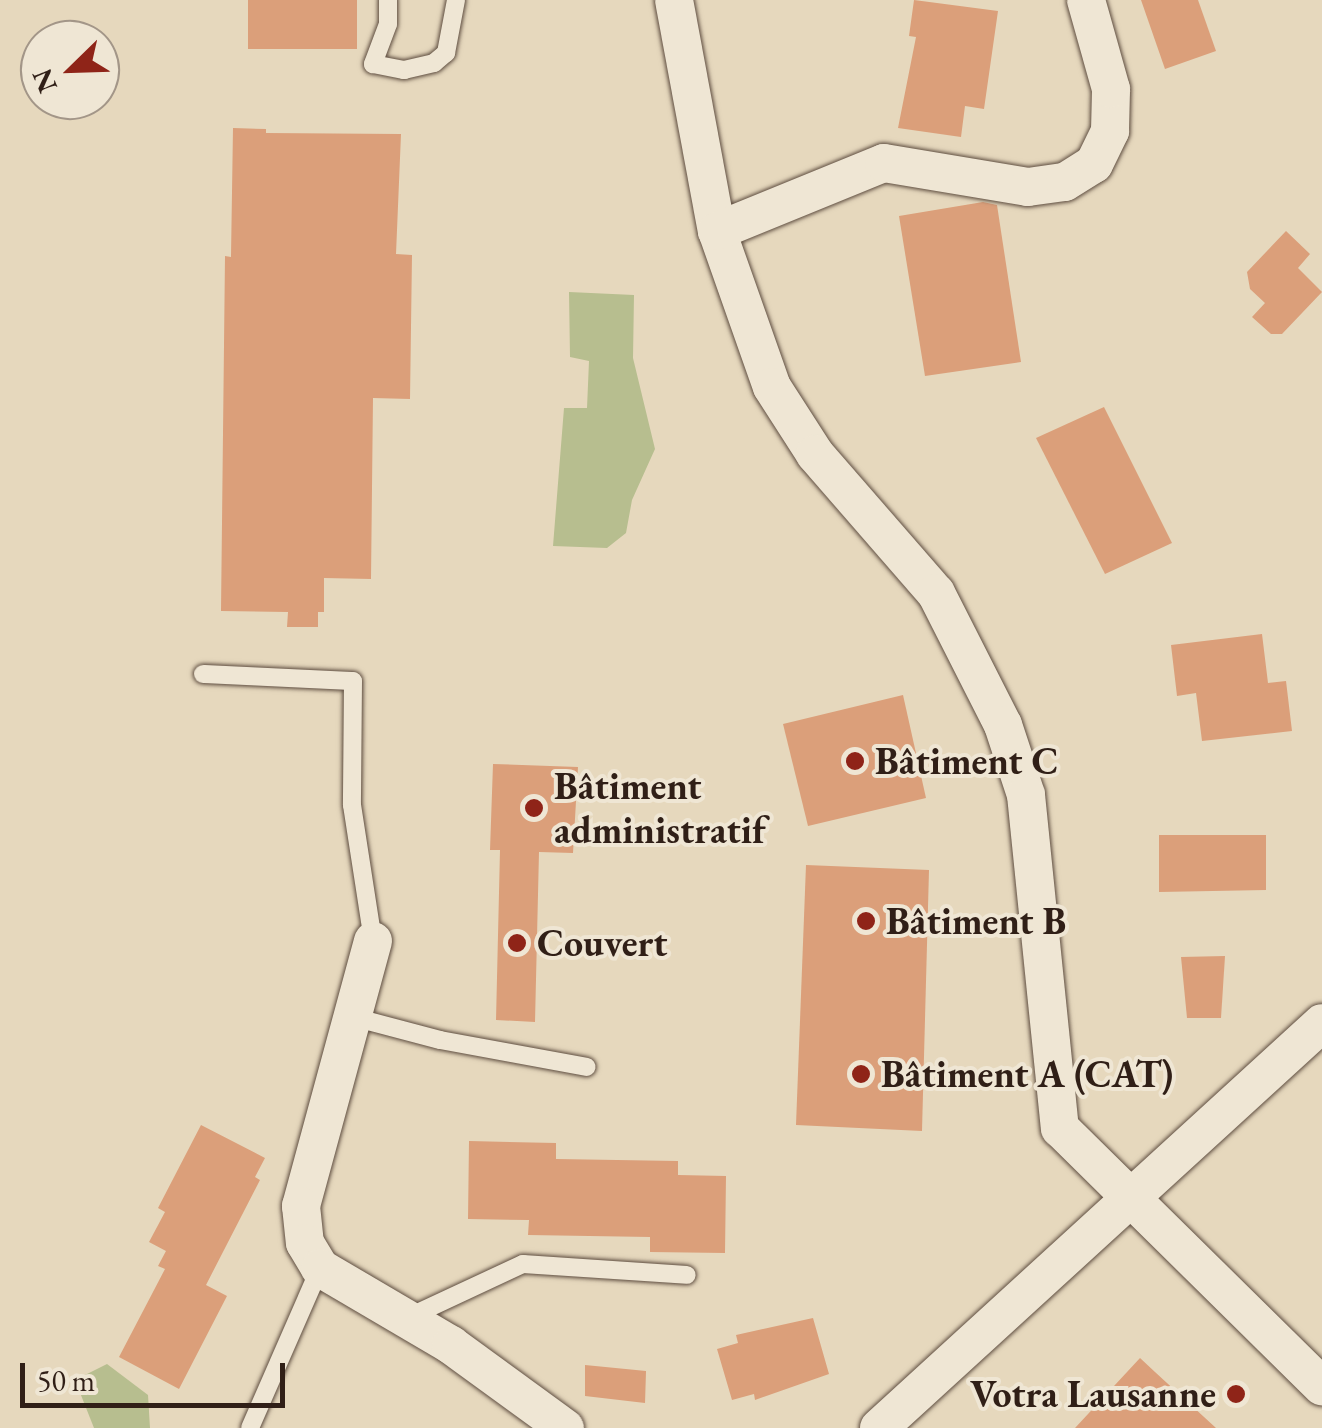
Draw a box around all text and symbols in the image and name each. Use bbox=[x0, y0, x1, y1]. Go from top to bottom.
north arrow bbox=[20, 20, 120, 120]
text: N bbox=[23, 63, 65, 98]
place label: Bâtiment C bbox=[875, 738, 1058, 784]
marker: Bâtiment C bbox=[844, 750, 866, 772]
place label: Bâtiment administratif bbox=[554, 763, 766, 852]
marker: Bâtiment administratif bbox=[523, 797, 545, 819]
place label: Bâtiment B bbox=[886, 898, 1066, 944]
marker: Bâtiment B bbox=[855, 910, 877, 932]
place label: Couvert bbox=[537, 920, 668, 966]
marker: Couvert bbox=[506, 932, 528, 954]
place label: Bâtiment A (CAT) bbox=[881, 1051, 1173, 1097]
marker: Bâtiment A (CAT) bbox=[850, 1063, 872, 1085]
scale bar bbox=[25, 1343, 290, 1405]
text: 50 m bbox=[37, 1361, 95, 1400]
place label: Votra Lausanne bbox=[970, 1371, 1216, 1417]
marker: Votra Lausanne bbox=[1225, 1383, 1247, 1405]

